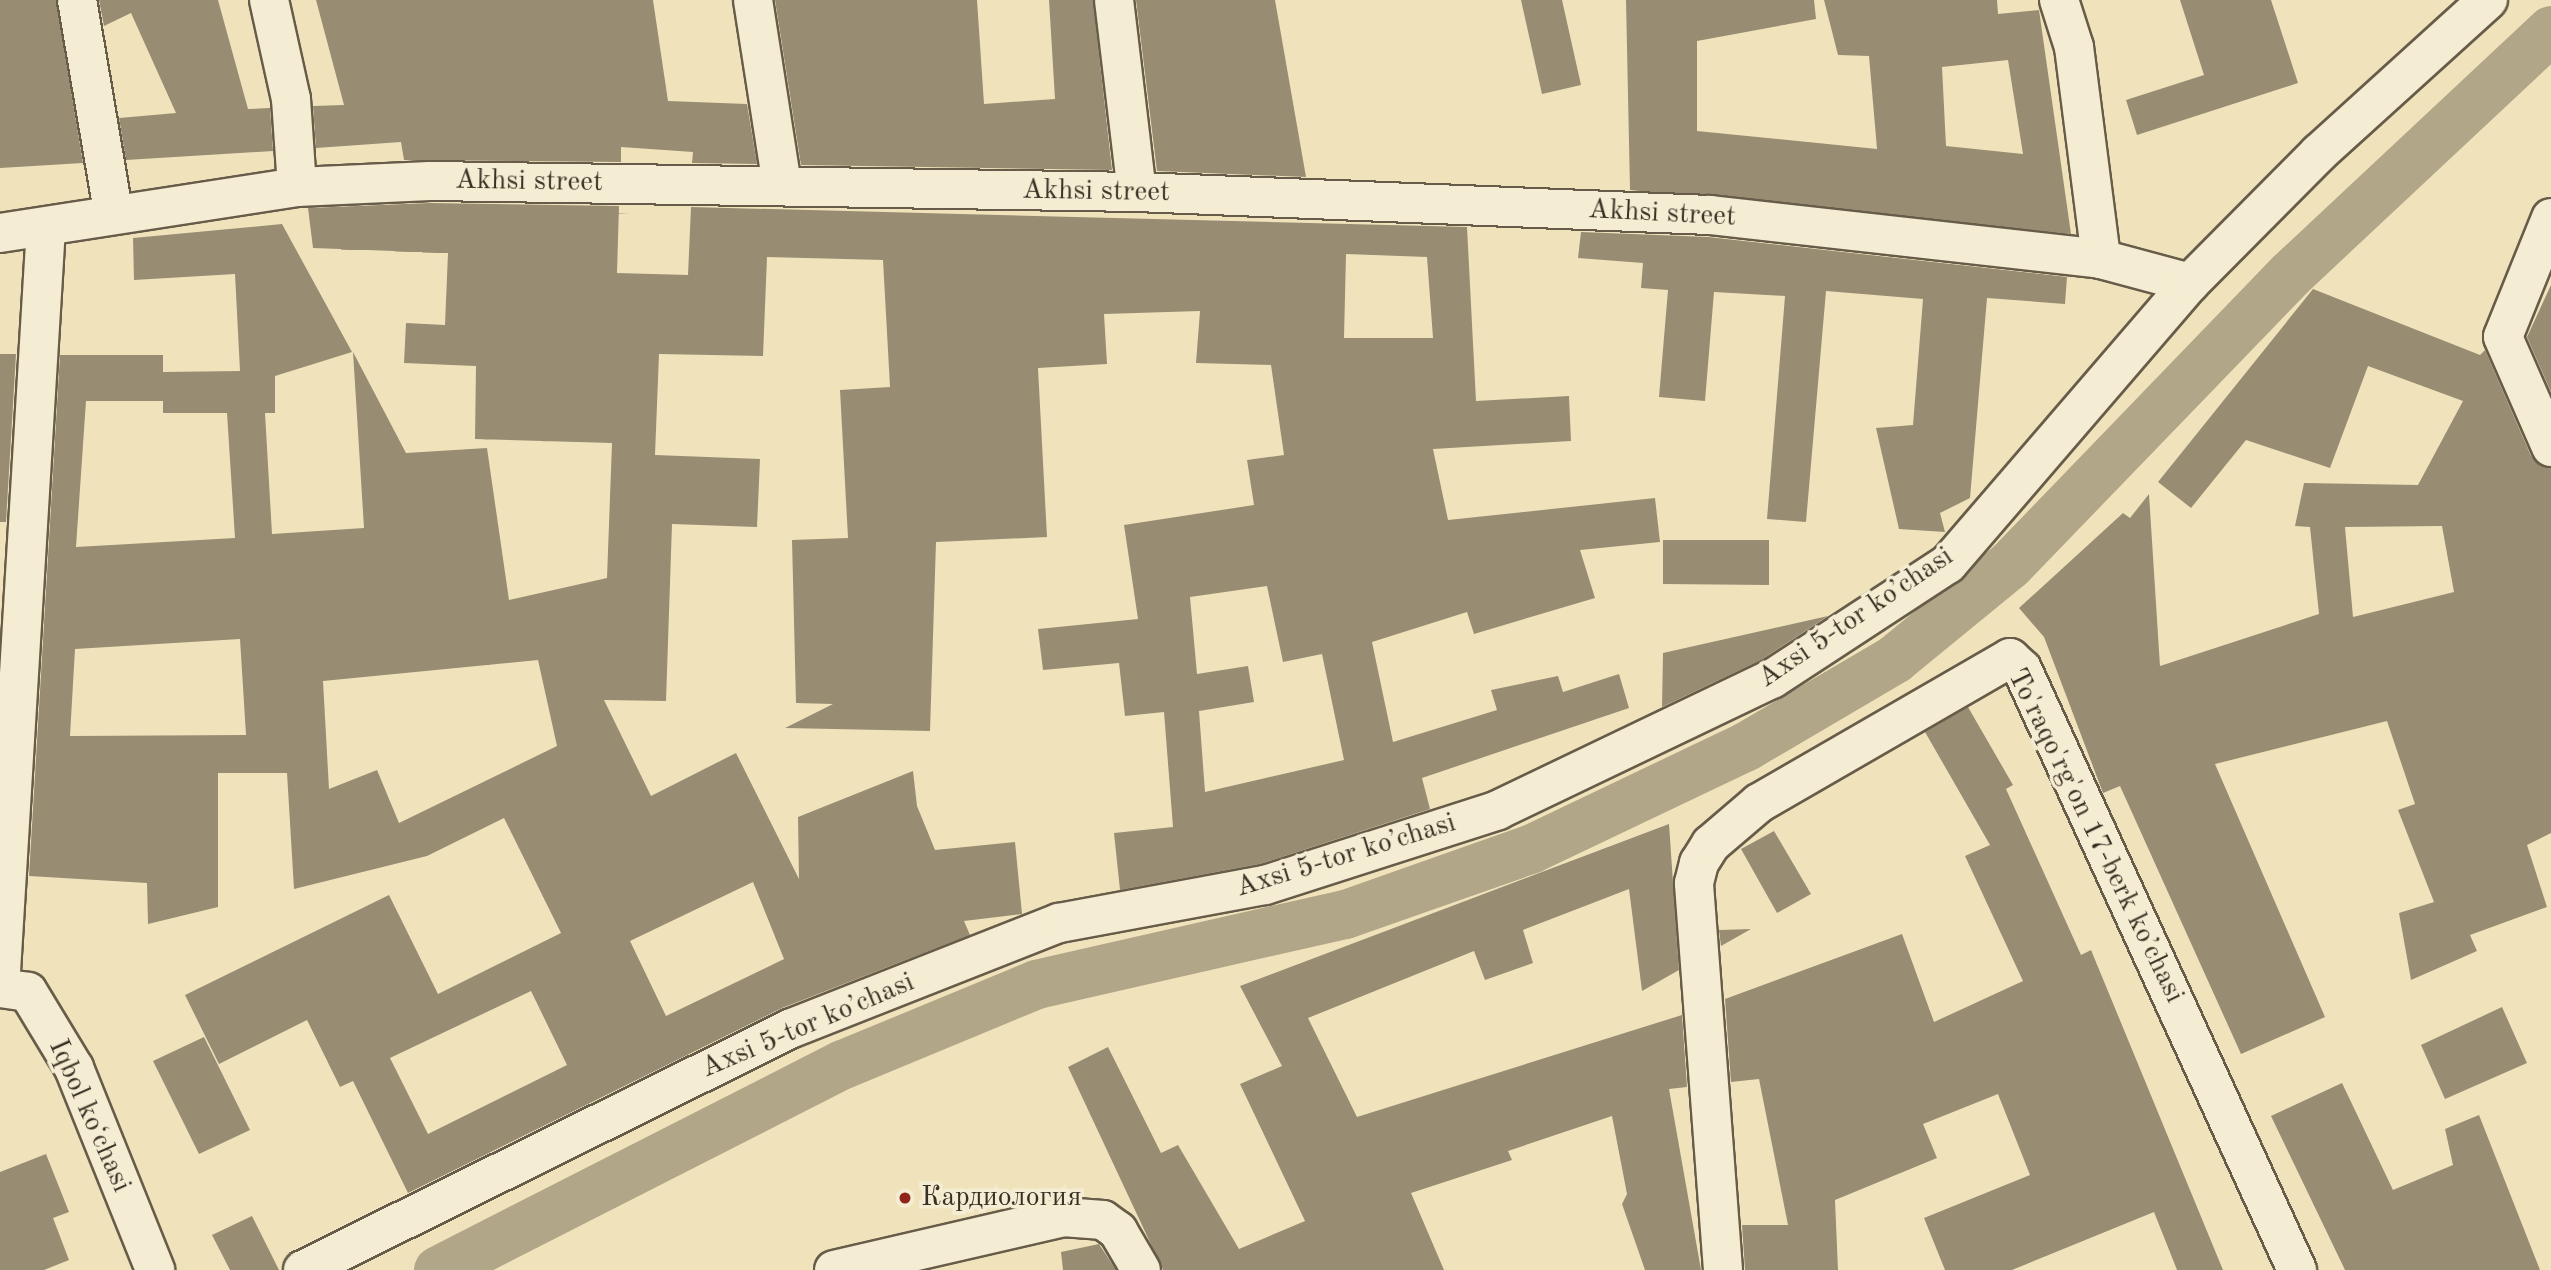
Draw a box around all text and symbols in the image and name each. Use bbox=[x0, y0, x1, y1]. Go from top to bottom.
street label: Akhsi street bbox=[455, 164, 603, 200]
street label: Akhsi street bbox=[1022, 174, 1170, 210]
street label: Akhsi street bbox=[1587, 193, 1737, 235]
street label: Аxsi 5-tor koʼchasi bbox=[1752, 540, 1960, 696]
street label: To'raqo'rg'on 17-berk koʼchasi bbox=[1999, 663, 2191, 1009]
street label: Аxsi 5-tor koʼchasi bbox=[1232, 807, 1460, 905]
street label: Аxsi 5-tor koʼchasi bbox=[696, 966, 920, 1086]
street label: Iqbol koʻchasi bbox=[40, 1034, 138, 1198]
place label: Кардиология bbox=[921, 1181, 1081, 1215]
marker: Кардиология bbox=[895, 1188, 915, 1208]

